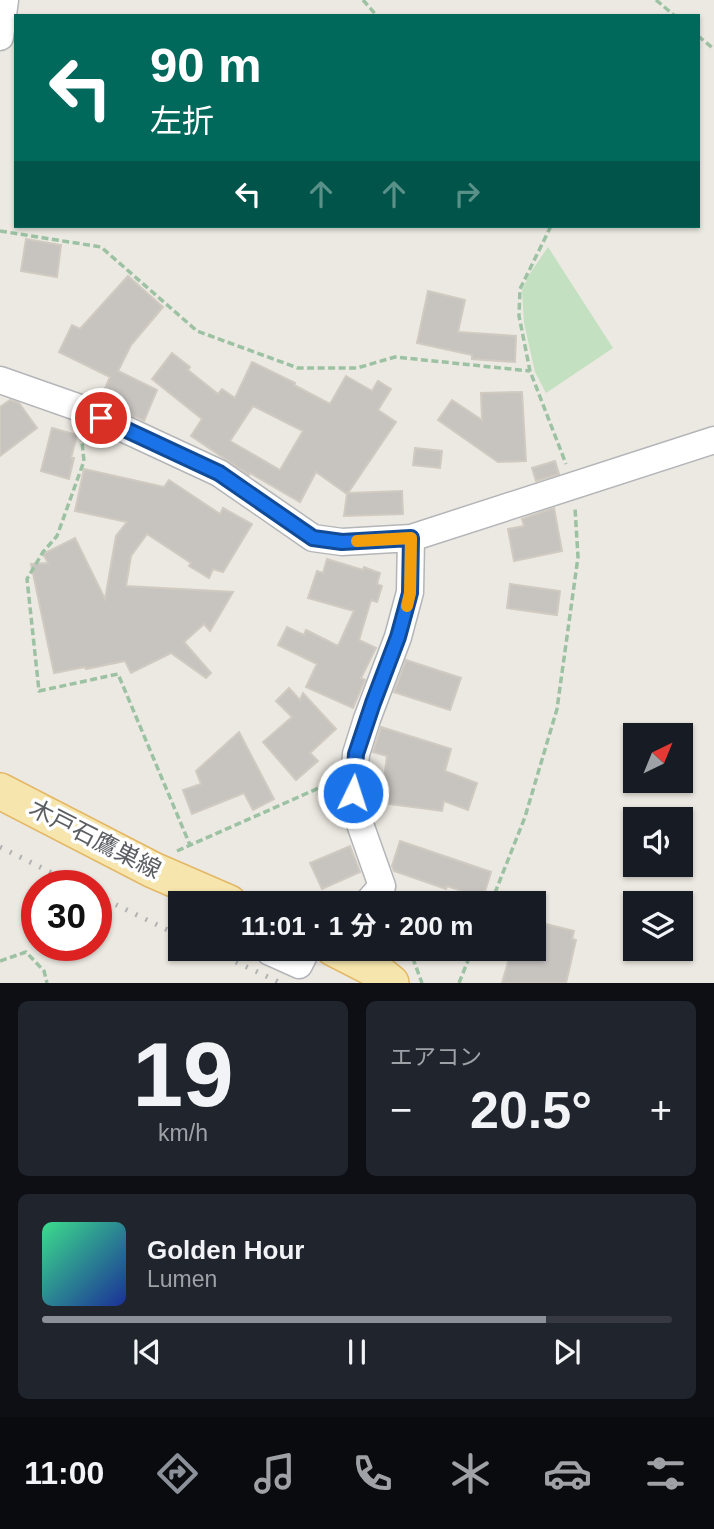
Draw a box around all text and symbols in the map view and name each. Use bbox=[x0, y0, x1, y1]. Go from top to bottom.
text: 90 m bbox=[150, 38, 262, 92]
icon: left bbox=[35, 42, 126, 133]
text: 左折 bbox=[150, 103, 214, 139]
icon: left bbox=[229, 175, 267, 213]
icon: ahead bbox=[302, 175, 340, 213]
icon: ahead bbox=[375, 175, 413, 213]
icon: right bbox=[448, 175, 486, 213]
pin bbox=[71, 388, 131, 448]
icon: arrive bbox=[82, 399, 120, 437]
north arrow bbox=[623, 723, 693, 793]
map controls bbox=[623, 723, 693, 961]
position arrow bbox=[316, 756, 390, 830]
street label: 木戸石鷹巣線 bbox=[25, 794, 166, 883]
button: sound bbox=[623, 807, 693, 877]
speed limit sign: 30 bbox=[21, 870, 112, 961]
button: layers bbox=[623, 891, 693, 961]
text: 11:01 · 1 分 · 200 m bbox=[241, 911, 473, 941]
text: 19 bbox=[132, 1024, 234, 1125]
text: エアコン bbox=[390, 1044, 482, 1070]
text: 20.5° bbox=[470, 1081, 592, 1139]
text: − bbox=[390, 1089, 412, 1131]
text: + bbox=[650, 1089, 672, 1131]
text: km/h bbox=[158, 1120, 208, 1146]
text: Golden Hour bbox=[147, 1235, 304, 1265]
text: Lumen bbox=[147, 1266, 217, 1292]
icon: previous bbox=[128, 1333, 166, 1371]
icon: pause bbox=[338, 1333, 376, 1371]
icon: next bbox=[548, 1333, 586, 1371]
icon: directions bbox=[153, 1449, 202, 1498]
icon: music bbox=[250, 1449, 299, 1498]
icon: phone bbox=[348, 1449, 397, 1498]
icon: climate bbox=[446, 1449, 495, 1498]
icon: car bbox=[543, 1449, 592, 1498]
icon: filters bbox=[641, 1449, 690, 1498]
text: 11:00 bbox=[24, 1455, 104, 1491]

